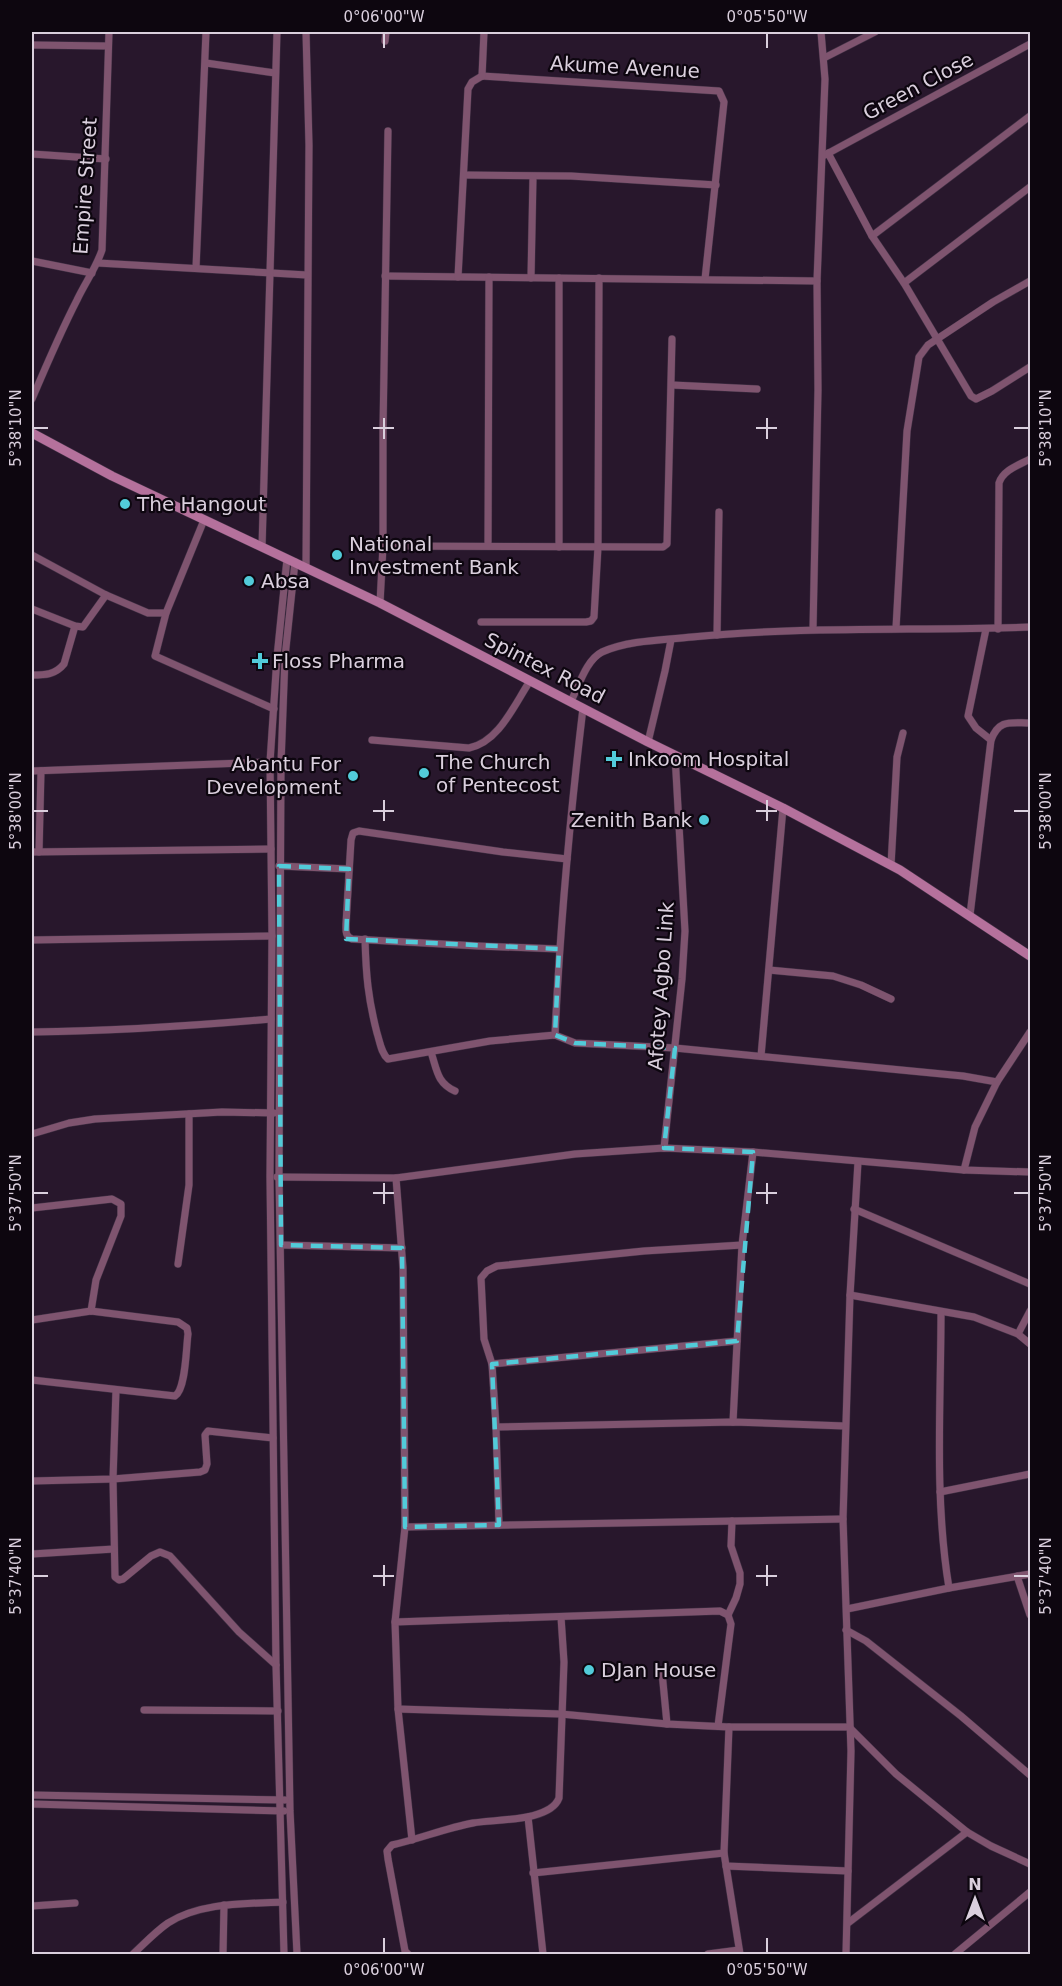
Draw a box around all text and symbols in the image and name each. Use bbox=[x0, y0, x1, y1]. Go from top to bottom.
text: 0°06'00"W bbox=[343, 8, 425, 26]
text: 0°05'50"W bbox=[726, 8, 808, 26]
street label: Green Close bbox=[859, 47, 977, 125]
street label: Akume Avenue bbox=[550, 51, 700, 83]
street label: Empire Street bbox=[68, 116, 102, 255]
text: 5°38'10"N bbox=[7, 389, 25, 467]
text: 5°38'10"N bbox=[1037, 389, 1055, 467]
place label: The Hangout bbox=[136, 492, 266, 516]
marker: The Hangout bbox=[118, 497, 132, 511]
place label: National Investment Bank bbox=[349, 532, 519, 579]
marker: National Investment Bank bbox=[330, 548, 344, 562]
place label: Absa bbox=[261, 569, 310, 593]
marker: Absa bbox=[242, 574, 256, 588]
street label: Spintex Road bbox=[481, 627, 609, 709]
place label: Floss Pharma bbox=[272, 649, 405, 673]
marker: Floss Pharma bbox=[253, 654, 267, 668]
place label: Inkoom Hospital bbox=[628, 747, 789, 771]
place label: The Church of Pentecost bbox=[435, 750, 560, 797]
marker: Inkoom Hospital bbox=[605, 750, 623, 768]
place label: Abantu For Development bbox=[206, 752, 342, 799]
marker: The Church of Pentecost bbox=[417, 766, 431, 780]
marker: Abantu For Development bbox=[346, 769, 360, 783]
text: 5°38'00"N bbox=[7, 772, 25, 850]
text: 5°38'00"N bbox=[1037, 772, 1055, 850]
place label: Zenith Bank bbox=[571, 808, 692, 832]
marker: Zenith Bank bbox=[697, 813, 711, 827]
street label: Afotey Agbo Link bbox=[643, 900, 679, 1071]
text: 5°37'50"N bbox=[7, 1154, 25, 1232]
text: 5°37'50"N bbox=[1037, 1154, 1055, 1232]
text: 5°37'40"N bbox=[7, 1537, 25, 1615]
text: 5°37'40"N bbox=[1037, 1537, 1055, 1615]
place label: DJan House bbox=[601, 1658, 716, 1682]
marker: DJan House bbox=[582, 1663, 596, 1677]
north arrow bbox=[945, 1869, 1005, 1929]
text: N bbox=[968, 1875, 982, 1894]
text: 0°06'00"W bbox=[343, 1961, 425, 1979]
text: 0°05'50"W bbox=[726, 1961, 808, 1979]

